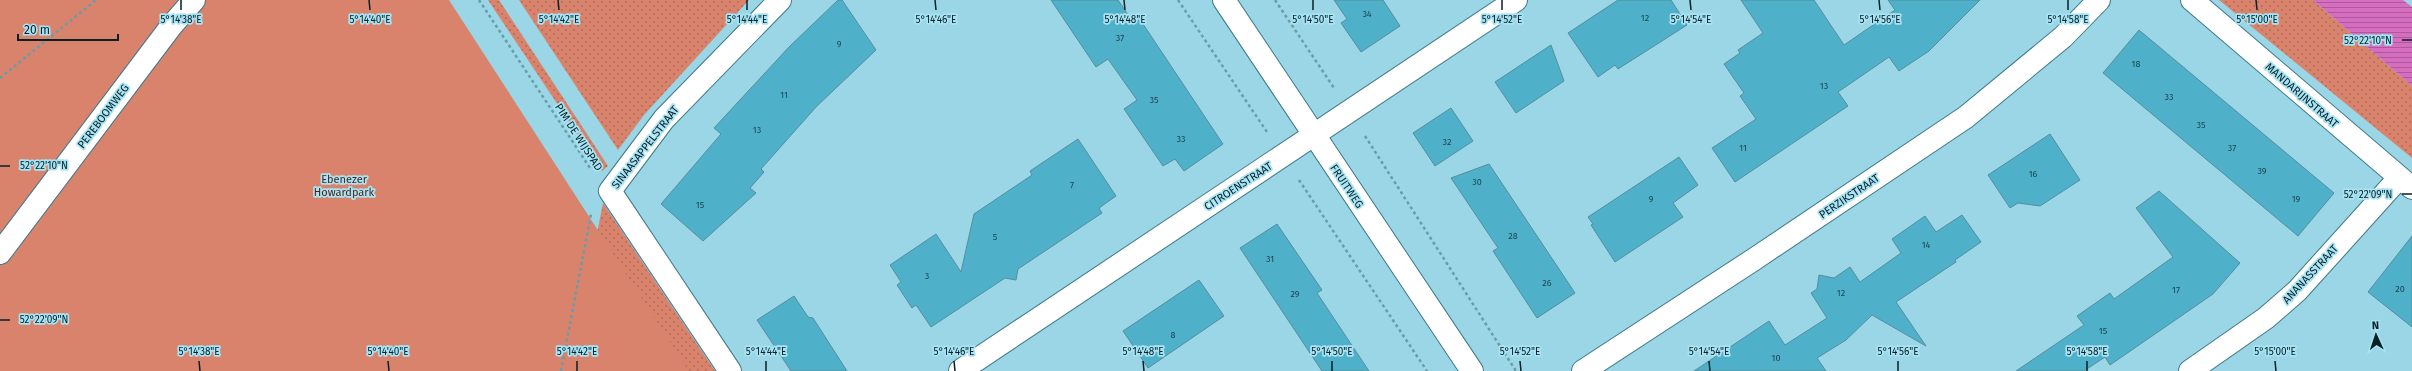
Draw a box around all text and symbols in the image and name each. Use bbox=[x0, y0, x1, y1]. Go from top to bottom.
house number: 34 bbox=[1362, 9, 1372, 19]
house number: 12 bbox=[1641, 13, 1649, 23]
text: 5°14'38"E bbox=[160, 14, 202, 26]
text: 5°14'40"E bbox=[349, 14, 391, 26]
text: 5°14'42"E bbox=[539, 14, 579, 26]
text: 5°14'44"E bbox=[727, 14, 767, 26]
text: 5°14'46"E bbox=[916, 14, 956, 26]
text: 5°14'48"E bbox=[1104, 14, 1146, 26]
text: 5°14'50"E bbox=[1292, 14, 1334, 26]
text: 5°14'52"E bbox=[1482, 14, 1522, 26]
text: 5°14'54"E bbox=[1671, 14, 1711, 26]
text: 5°14'56"E bbox=[1860, 14, 1900, 26]
text: 5°14'58"E bbox=[2047, 14, 2089, 26]
text: 5°15'00"E bbox=[2236, 14, 2278, 26]
scale bar bbox=[18, 16, 118, 42]
text: 20 m bbox=[24, 23, 50, 37]
house number: 37 bbox=[1116, 33, 1124, 43]
text: 52°22'10"N bbox=[2344, 35, 2392, 47]
house number: 9 bbox=[837, 39, 842, 49]
house number: 18 bbox=[2132, 59, 2140, 69]
street label: MANDARIJNSTRAAT bbox=[2263, 60, 2341, 131]
house number: 13 bbox=[1820, 81, 1828, 91]
street label: PEREBOOMWEG bbox=[75, 82, 132, 151]
house number: 11 bbox=[780, 90, 788, 100]
house number: 33 bbox=[2165, 92, 2173, 102]
house number: 35 bbox=[1149, 95, 1159, 105]
street label: PIM DE WIJSPAD bbox=[552, 101, 605, 173]
street label: SINAASAPPELSTRAAT bbox=[609, 103, 682, 191]
house number: 35 bbox=[2196, 120, 2206, 130]
house number: 13 bbox=[753, 125, 761, 135]
house number: 33 bbox=[1177, 134, 1185, 144]
house number: 32 bbox=[1443, 137, 1451, 147]
house number: 11 bbox=[1739, 143, 1747, 153]
house number: 37 bbox=[2228, 143, 2236, 153]
street label: CITROENSTRAAT bbox=[1202, 159, 1275, 213]
text: 52°22'10"N bbox=[20, 160, 68, 172]
street label: FRUITWEG bbox=[1327, 162, 1366, 211]
house number: 39 bbox=[2257, 166, 2267, 176]
house number: 16 bbox=[2029, 169, 2038, 179]
street label: PERZIKSTRAAT bbox=[1817, 171, 1882, 221]
park label: Ebenezer Howardpark bbox=[314, 173, 375, 199]
house number: 30 bbox=[1472, 177, 1482, 187]
house number: 7 bbox=[1070, 180, 1074, 190]
text: 52°22'09"N bbox=[2344, 189, 2392, 201]
house number: 9 bbox=[1649, 194, 1654, 204]
house number: 19 bbox=[2292, 194, 2301, 204]
house number: 15 bbox=[696, 200, 705, 210]
house number: 28 bbox=[1508, 231, 1518, 241]
house number: 5 bbox=[993, 232, 998, 242]
house number: 14 bbox=[1922, 240, 1931, 250]
street label: ANANASSTRAAT bbox=[2280, 242, 2341, 306]
house number: 31 bbox=[1266, 254, 1274, 264]
house number: 3 bbox=[925, 271, 929, 281]
house number: 26 bbox=[1542, 278, 1552, 288]
house number: 20 bbox=[2395, 284, 2405, 294]
house number: 17 bbox=[2172, 285, 2180, 295]
house number: 12 bbox=[1837, 288, 1845, 298]
house number: 29 bbox=[1290, 289, 1300, 299]
text: 52°22'09"N bbox=[20, 314, 68, 326]
north arrow bbox=[2356, 315, 2396, 355]
text: N bbox=[2372, 319, 2379, 332]
house number: 15 bbox=[2099, 326, 2108, 336]
house number: 8 bbox=[1171, 330, 1176, 340]
text: 5°14'38"E bbox=[178, 346, 220, 358]
text: 5°14'40"E bbox=[367, 346, 409, 358]
text: 5°14'42"E bbox=[557, 346, 597, 358]
text: 5°14'44"E bbox=[746, 346, 786, 358]
text: 5°14'46"E bbox=[934, 346, 974, 358]
text: 5°14'48"E bbox=[1122, 346, 1164, 358]
text: 5°14'50"E bbox=[1311, 346, 1353, 358]
text: 5°14'52"E bbox=[1500, 346, 1540, 358]
text: 5°14'54"E bbox=[1689, 346, 1729, 358]
text: 5°14'56"E bbox=[1878, 346, 1918, 358]
text: 5°14'58"E bbox=[2066, 346, 2108, 358]
text: 5°15'00"E bbox=[2254, 346, 2296, 358]
house number: 10 bbox=[1772, 353, 1780, 363]

